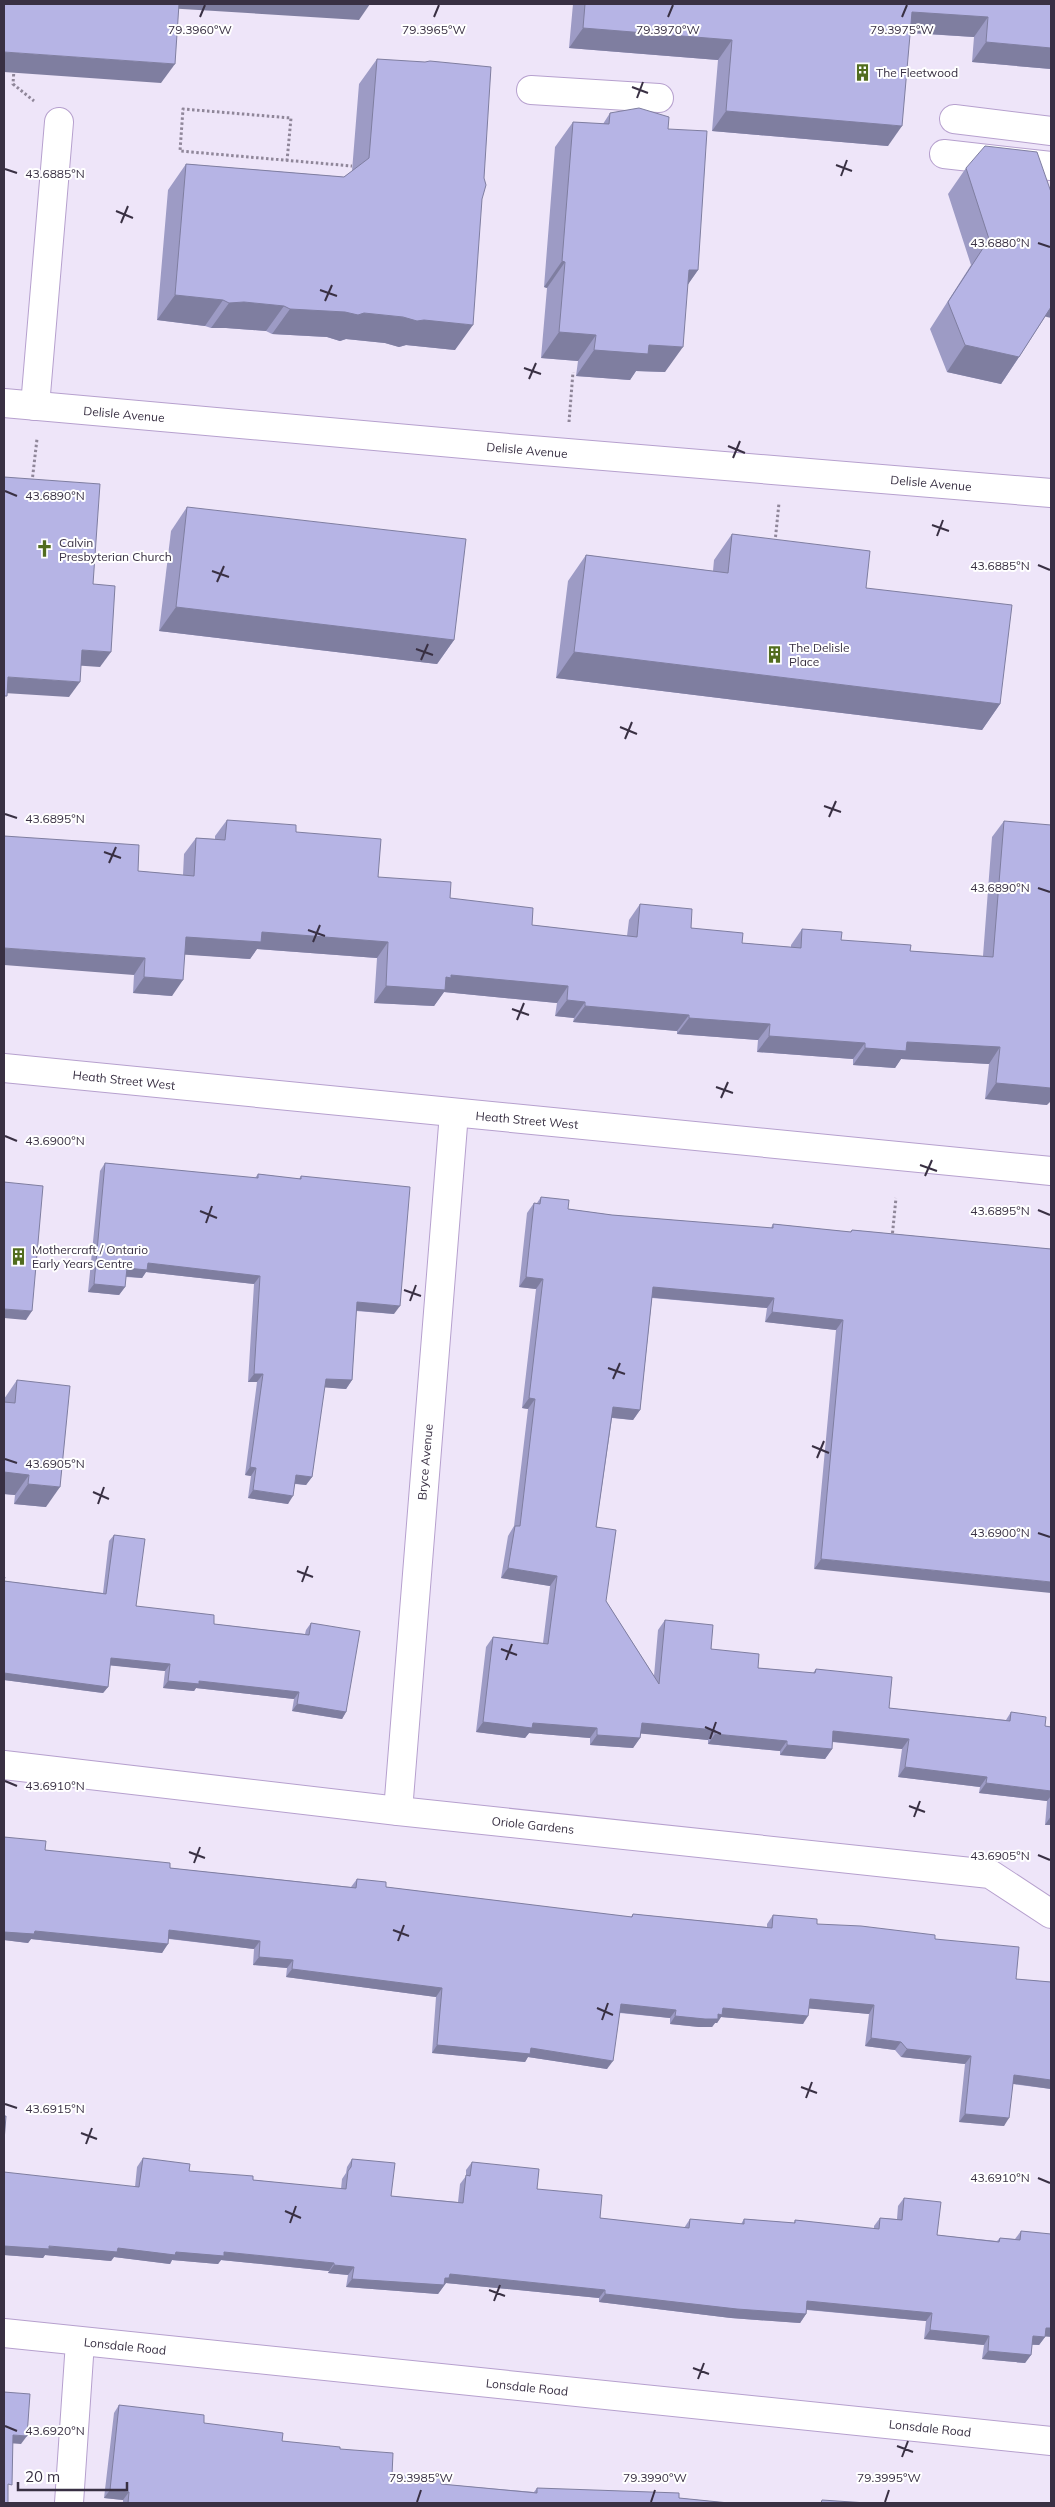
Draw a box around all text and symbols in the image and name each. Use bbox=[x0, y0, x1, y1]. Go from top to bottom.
text: 79.3960°W bbox=[168, 22, 232, 37]
text: 79.3965°W bbox=[402, 22, 466, 37]
text: 79.3970°W bbox=[636, 22, 700, 37]
text: 79.3975°W bbox=[870, 22, 934, 37]
building icon: The Fleetwood bbox=[852, 62, 872, 82]
place label: The Fleetwood bbox=[876, 65, 958, 80]
text: 43.6885°N bbox=[25, 166, 85, 181]
text: 43.6880°N bbox=[970, 235, 1030, 250]
street label: Delisle Avenue bbox=[83, 403, 165, 425]
street label: Delisle Avenue bbox=[486, 439, 568, 461]
street label: Delisle Avenue bbox=[890, 472, 972, 494]
text: 43.6890°N bbox=[25, 488, 85, 503]
place label: Calvin Presbyterian Church bbox=[59, 535, 172, 564]
church icon: Calvin Presbyterian Church bbox=[35, 539, 55, 559]
text: 43.6885°N bbox=[970, 558, 1030, 573]
place label: The Delisle Place bbox=[789, 640, 849, 669]
building icon: The Delisle Place bbox=[765, 644, 785, 664]
text: 43.6895°N bbox=[25, 811, 85, 826]
text: 43.6890°N bbox=[970, 880, 1030, 895]
street label: Heath Street West bbox=[72, 1067, 176, 1093]
street label: Heath Street West bbox=[475, 1108, 579, 1132]
text: 43.6900°N bbox=[25, 1133, 85, 1148]
text: 43.6895°N bbox=[970, 1203, 1030, 1218]
place label: Mothercraft / Ontario Early Years Centre bbox=[32, 1242, 148, 1271]
building icon: Mothercraft / Ontario Early Years Centre bbox=[8, 1246, 28, 1266]
street label: Bryce Avenue bbox=[414, 1423, 436, 1501]
text: 43.6905°N bbox=[25, 1456, 85, 1471]
text: 43.6900°N bbox=[970, 1525, 1030, 1540]
text: 43.6910°N bbox=[25, 1778, 85, 1793]
street label: Oriole Gardens bbox=[491, 1813, 575, 1837]
text: 43.6905°N bbox=[970, 1848, 1030, 1863]
text: 43.6915°N bbox=[25, 2101, 85, 2116]
text: 43.6910°N bbox=[970, 2170, 1030, 2185]
street label: Lonsdale Road bbox=[83, 2334, 167, 2358]
street label: Lonsdale Road bbox=[485, 2375, 569, 2399]
street label: Lonsdale Road bbox=[888, 2416, 972, 2440]
text: 43.6920°N bbox=[25, 2423, 85, 2438]
scale bar bbox=[18, 2460, 126, 2492]
text: 20 m bbox=[25, 2467, 60, 2486]
text: 79.3985°W bbox=[389, 2470, 453, 2485]
text: 79.3990°W bbox=[623, 2470, 687, 2485]
text: 79.3995°W bbox=[857, 2470, 921, 2485]

